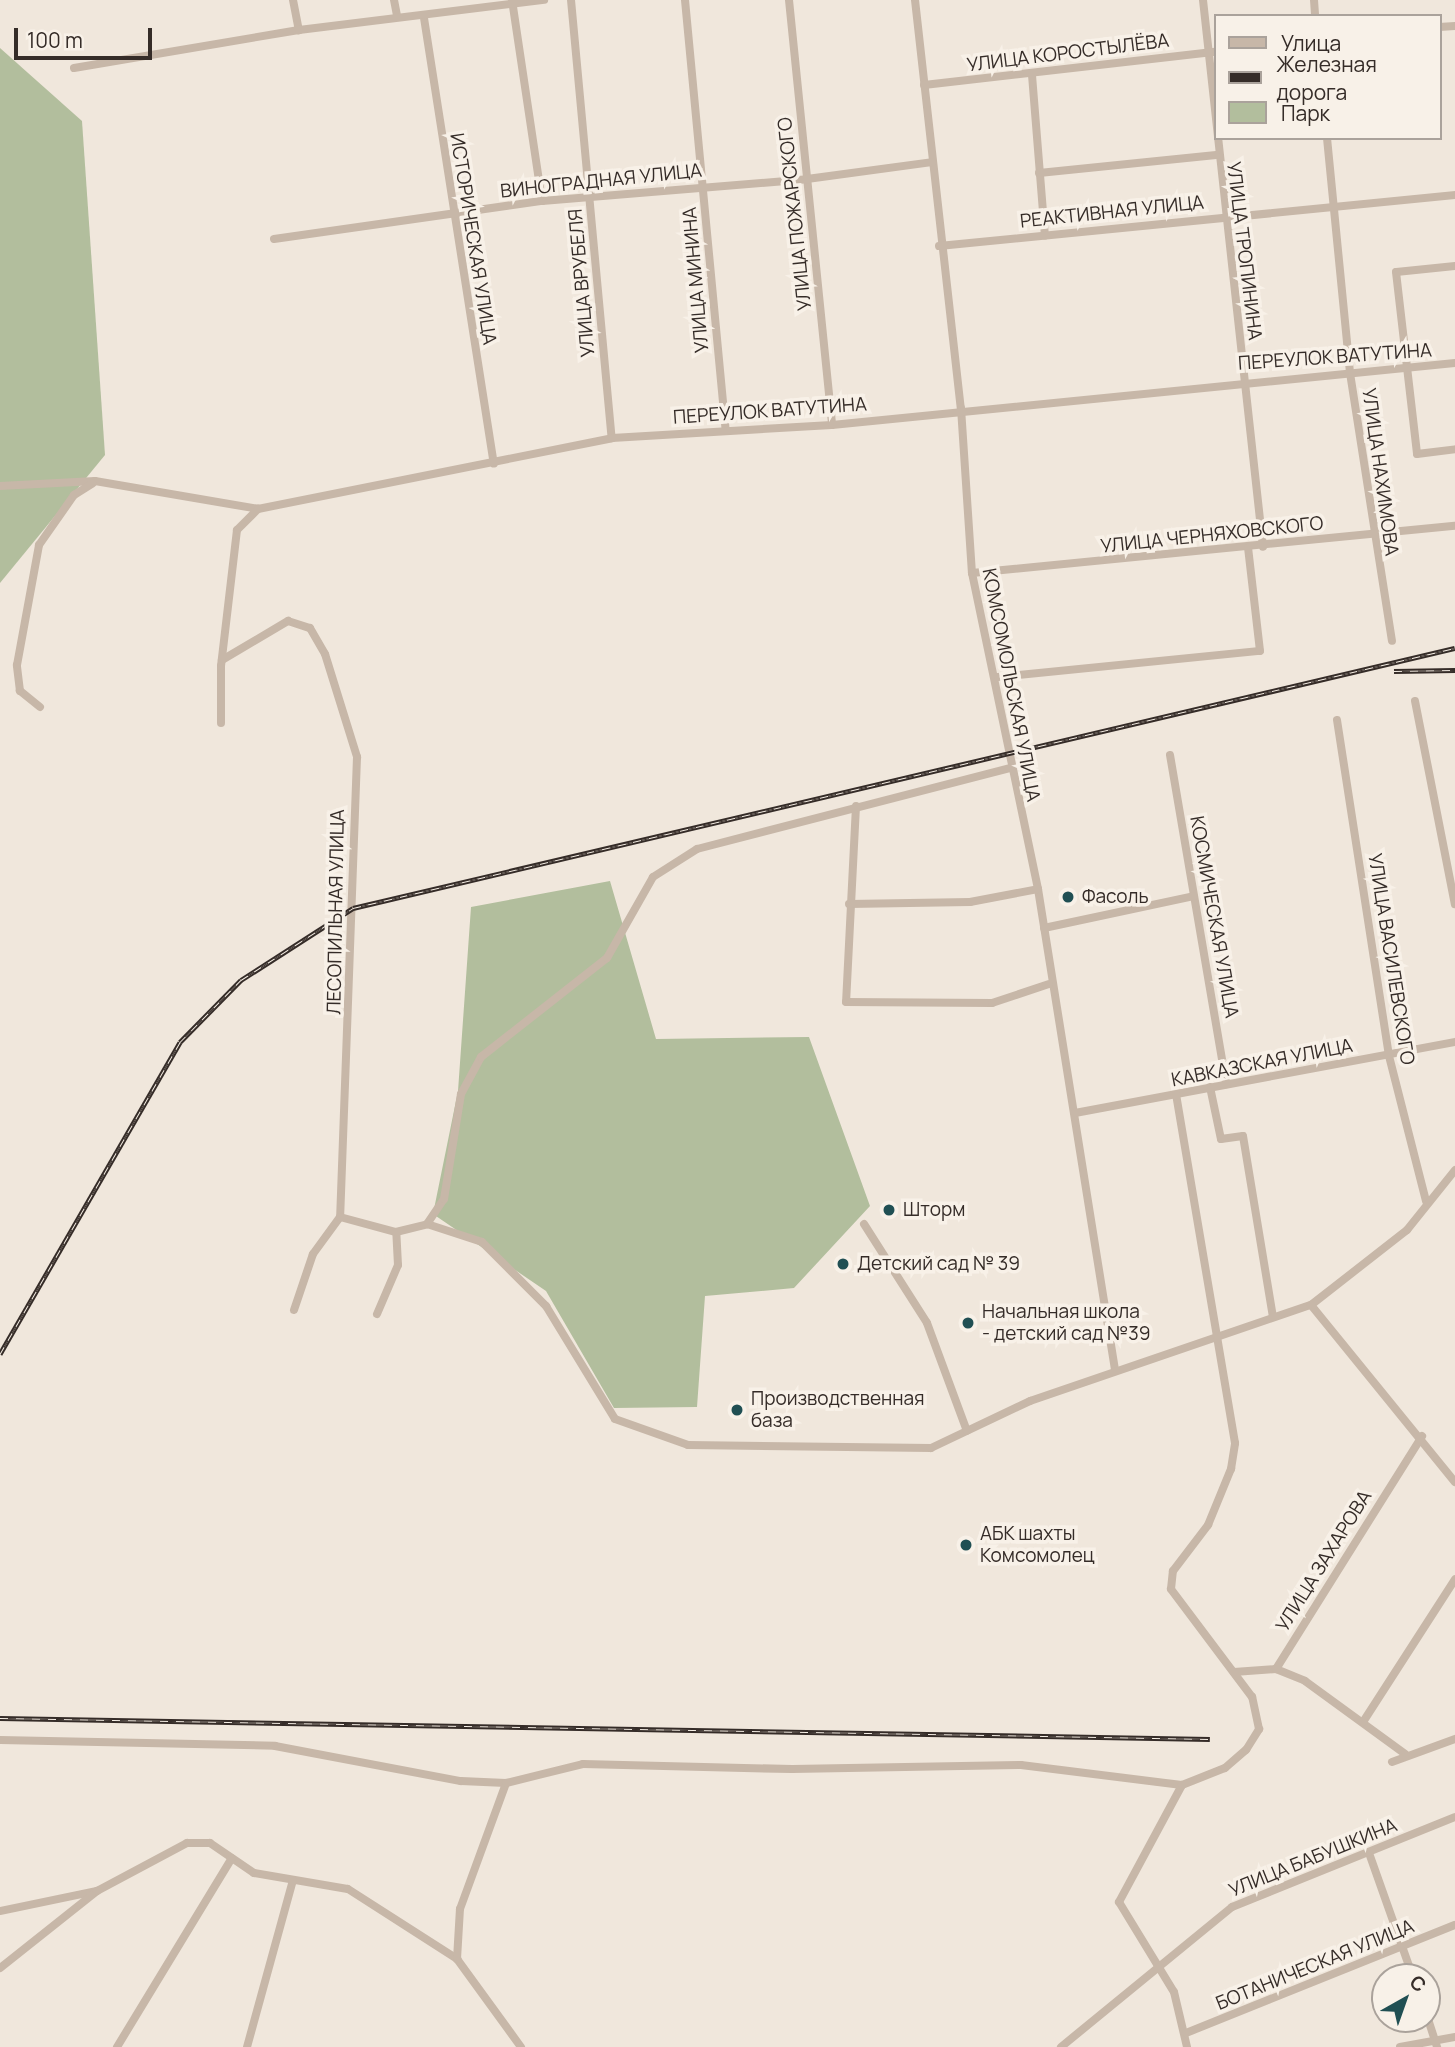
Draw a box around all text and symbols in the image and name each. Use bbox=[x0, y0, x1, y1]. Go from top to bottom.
scale bar bbox=[18, 14, 156, 58]
legend bbox=[1214, 14, 1441, 140]
text: 100 m bbox=[27, 26, 83, 54]
street label: УЛИЦА КОРОСТЫЛЁВА bbox=[966, 29, 1170, 77]
text: Улица bbox=[1281, 29, 1341, 57]
text: Железная дорога bbox=[1276, 50, 1377, 106]
text: Парк bbox=[1281, 99, 1330, 127]
street label: УЛИЦА ПОЖАРСКОГО bbox=[774, 116, 816, 312]
street label: ИСТОРИЧЕСКАЯ УЛИЦА bbox=[445, 132, 501, 346]
street label: ВИНОГРАДНАЯ УЛИЦА bbox=[499, 159, 703, 203]
street label: УЛИЦА ТРОПИНИНА bbox=[1222, 160, 1266, 342]
street label: РЕАКТИВНАЯ УЛИЦА bbox=[1019, 191, 1205, 233]
street label: УЛИЦА МИНИНА bbox=[678, 206, 714, 354]
street label: УЛИЦА ВРУБЕЛЯ bbox=[564, 208, 600, 358]
street label: ПЕРЕУЛОК ВАТУТИНА bbox=[1237, 339, 1433, 375]
street label: УЛИЦА НАХИМОВА bbox=[1357, 387, 1403, 557]
street label: ПЕРЕУЛОК ВАТУТИНА bbox=[672, 393, 868, 429]
street label: УЛИЦА ЧЕРНЯХОВСКОГО bbox=[1099, 512, 1325, 558]
street label: КОМСОМОЛЬСКАЯ УЛИЦА bbox=[977, 566, 1045, 804]
street label: ЛЕСОПИЛЬНАЯ УЛИЦА bbox=[323, 809, 349, 1015]
street label: КОСМИЧЕСКАЯ УЛИЦА bbox=[1185, 814, 1243, 1020]
street label: УЛИЦА ВАСИЛЕВСКОГО bbox=[1363, 852, 1419, 1066]
place label: Фасоль bbox=[1082, 886, 1149, 908]
marker: Фасоль bbox=[1060, 889, 1076, 905]
street label: КАВКАЗСКАЯ УЛИЦА bbox=[1169, 1034, 1355, 1092]
place label: Шторм bbox=[903, 1199, 965, 1221]
marker: Шторм bbox=[881, 1202, 897, 1218]
place label: Детский сад № 39 bbox=[857, 1253, 1020, 1275]
marker: Детский сад № 39 bbox=[835, 1256, 851, 1272]
place label: Начальная школа - детский сад №39 bbox=[982, 1301, 1150, 1345]
marker: Начальная школа - детский сад №39 bbox=[960, 1315, 976, 1331]
place label: Производственная база bbox=[751, 1388, 925, 1432]
marker: Производственная база bbox=[729, 1402, 745, 1418]
street label: УЛИЦА ЗАХАРОВА bbox=[1271, 1486, 1377, 1636]
place label: АБК шахты Комсомолец bbox=[980, 1523, 1095, 1567]
marker: АБК шахты Комсомолец bbox=[958, 1537, 974, 1553]
street label: УЛИЦА БАБУШКИНА bbox=[1226, 1814, 1400, 1902]
street label: БОТАНИЧЕСКАЯ УЛИЦА bbox=[1213, 1915, 1417, 2015]
north arrow bbox=[1371, 1963, 1441, 2033]

